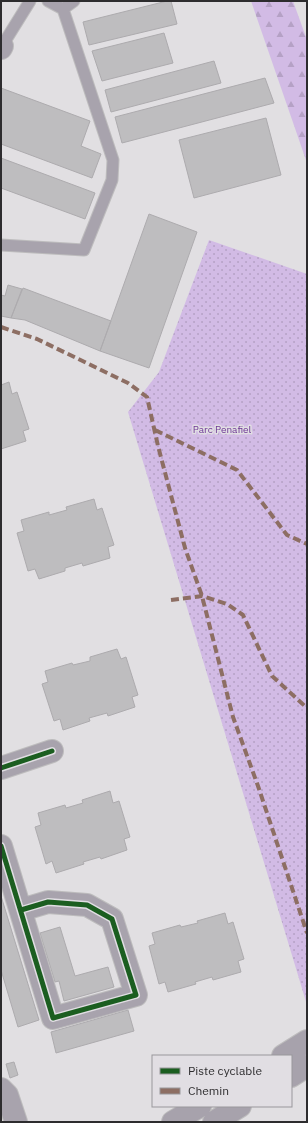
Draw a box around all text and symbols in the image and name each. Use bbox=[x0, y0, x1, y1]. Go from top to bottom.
park label: Parc Penafiel bbox=[193, 423, 252, 436]
legend bbox=[152, 1055, 292, 1107]
text: Piste cyclable bbox=[188, 1063, 263, 1078]
text: Chemin bbox=[188, 1083, 229, 1098]

